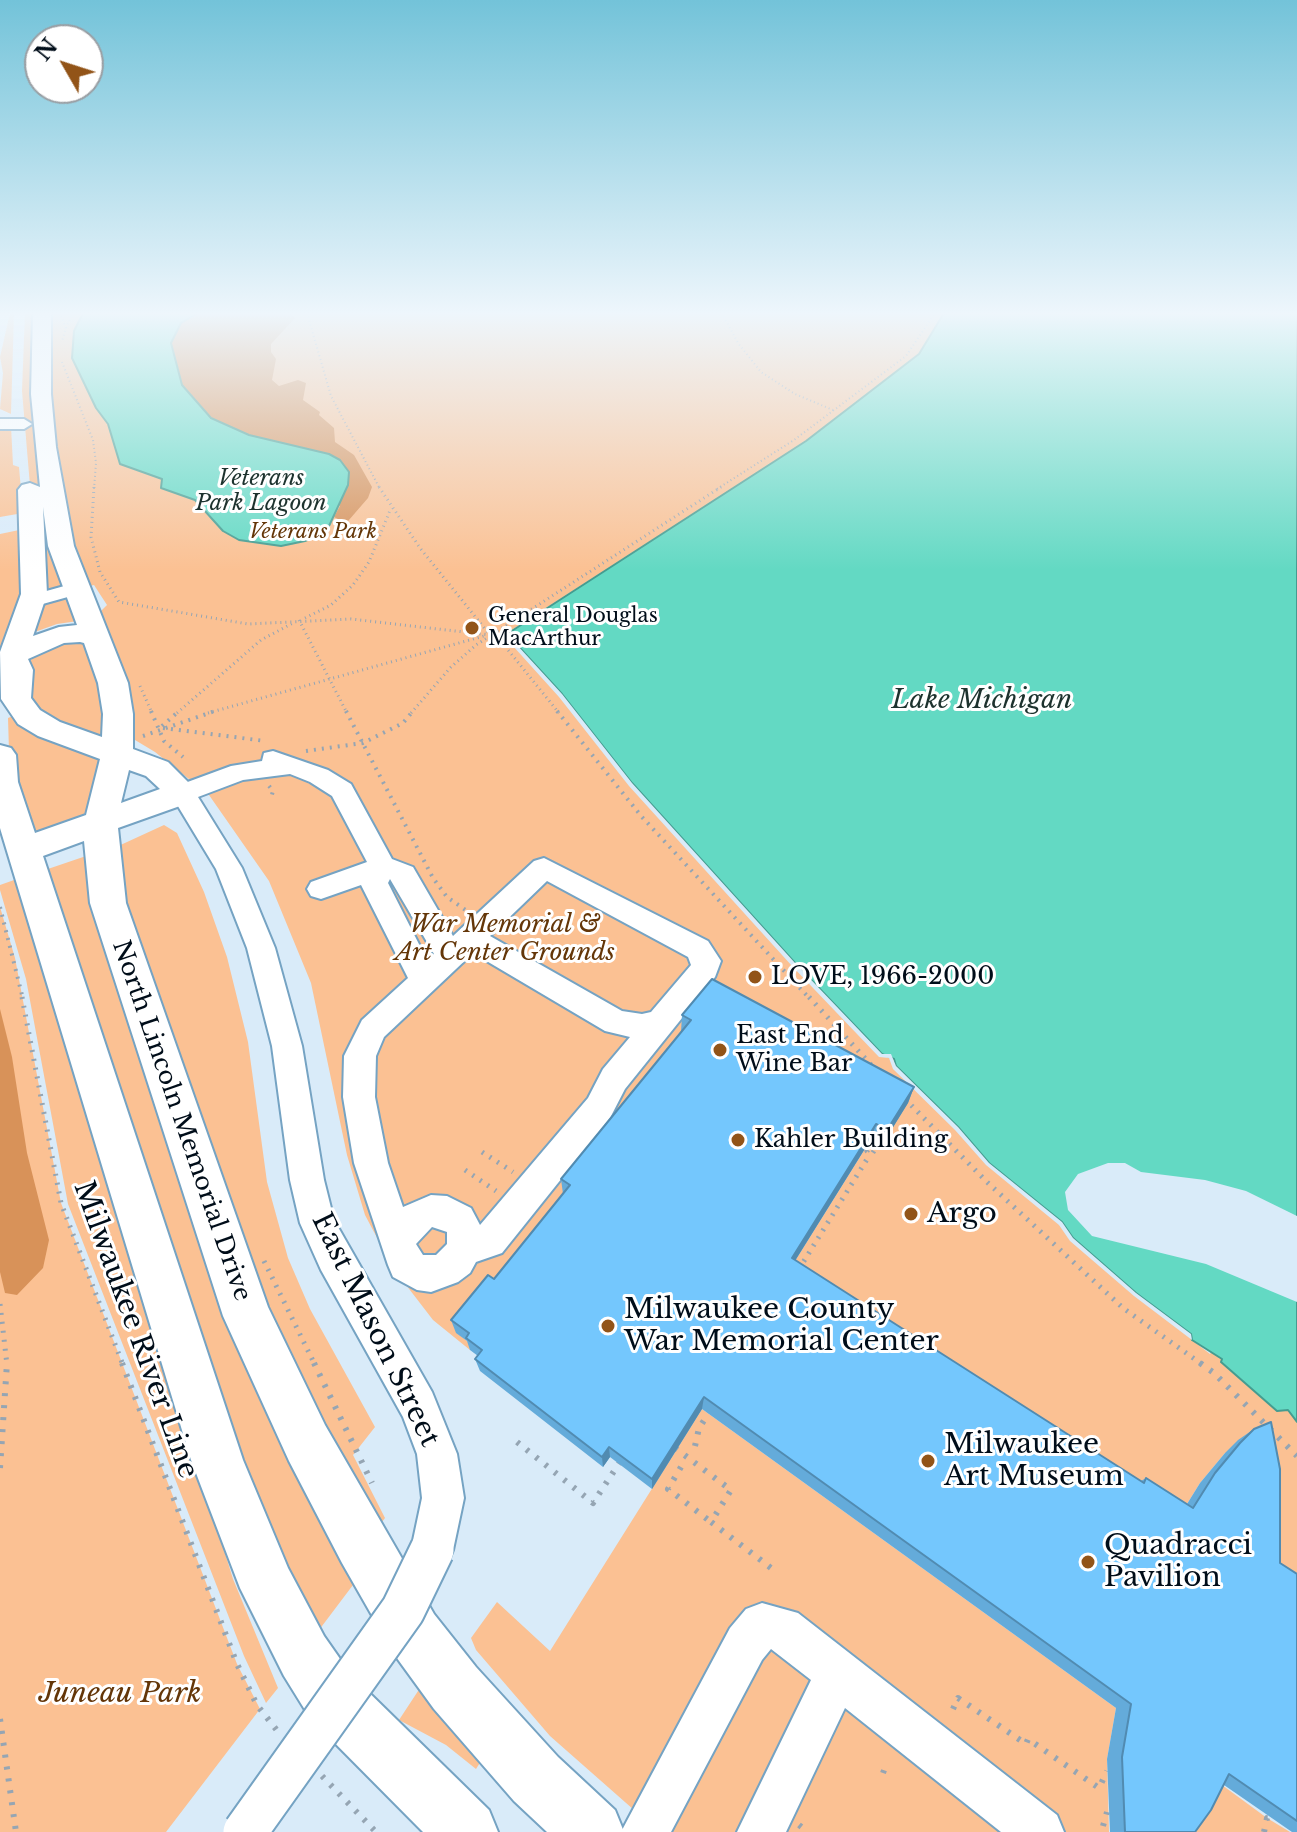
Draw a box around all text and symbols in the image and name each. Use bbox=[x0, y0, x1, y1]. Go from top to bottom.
north arrow bbox=[24, 24, 104, 104]
text: N bbox=[30, 33, 64, 66]
water label: Veterans Park Lagoon bbox=[196, 466, 326, 518]
park label: Veterans Park bbox=[249, 520, 377, 544]
place label: General Douglas MacArthur bbox=[488, 604, 658, 651]
marker: General Douglas MacArthur bbox=[463, 619, 481, 637]
water label: Lake Michigan bbox=[892, 685, 1072, 717]
park label: War Memorial & Art Center Grounds bbox=[395, 911, 615, 967]
street label: North Lincoln Memorial Drive bbox=[106, 937, 256, 1305]
place label: LOVE, 1966-2000 bbox=[771, 963, 994, 991]
marker: LOVE, 1966-2000 bbox=[746, 968, 764, 986]
place label: East End Wine Bar bbox=[736, 1022, 853, 1078]
marker: East End Wine Bar bbox=[711, 1041, 729, 1059]
place label: Kahler Building bbox=[754, 1126, 948, 1154]
marker: Kahler Building bbox=[729, 1131, 747, 1149]
street label: Milwaukee River Line bbox=[66, 1177, 204, 1483]
place label: Argo bbox=[927, 1197, 997, 1231]
marker: Argo bbox=[902, 1205, 920, 1223]
street label: East Mason Street bbox=[304, 1208, 446, 1452]
place label: Milwaukee County War Memorial Center bbox=[624, 1293, 939, 1359]
marker: Milwaukee County War Memorial Center bbox=[599, 1317, 617, 1335]
place label: Milwaukee Art Museum bbox=[944, 1428, 1124, 1494]
marker: Milwaukee Art Museum bbox=[919, 1452, 937, 1470]
place label: Quadracci Pavilion bbox=[1104, 1529, 1252, 1595]
marker: Quadracci Pavilion bbox=[1079, 1553, 1097, 1571]
park label: Juneau Park bbox=[39, 1677, 201, 1711]

